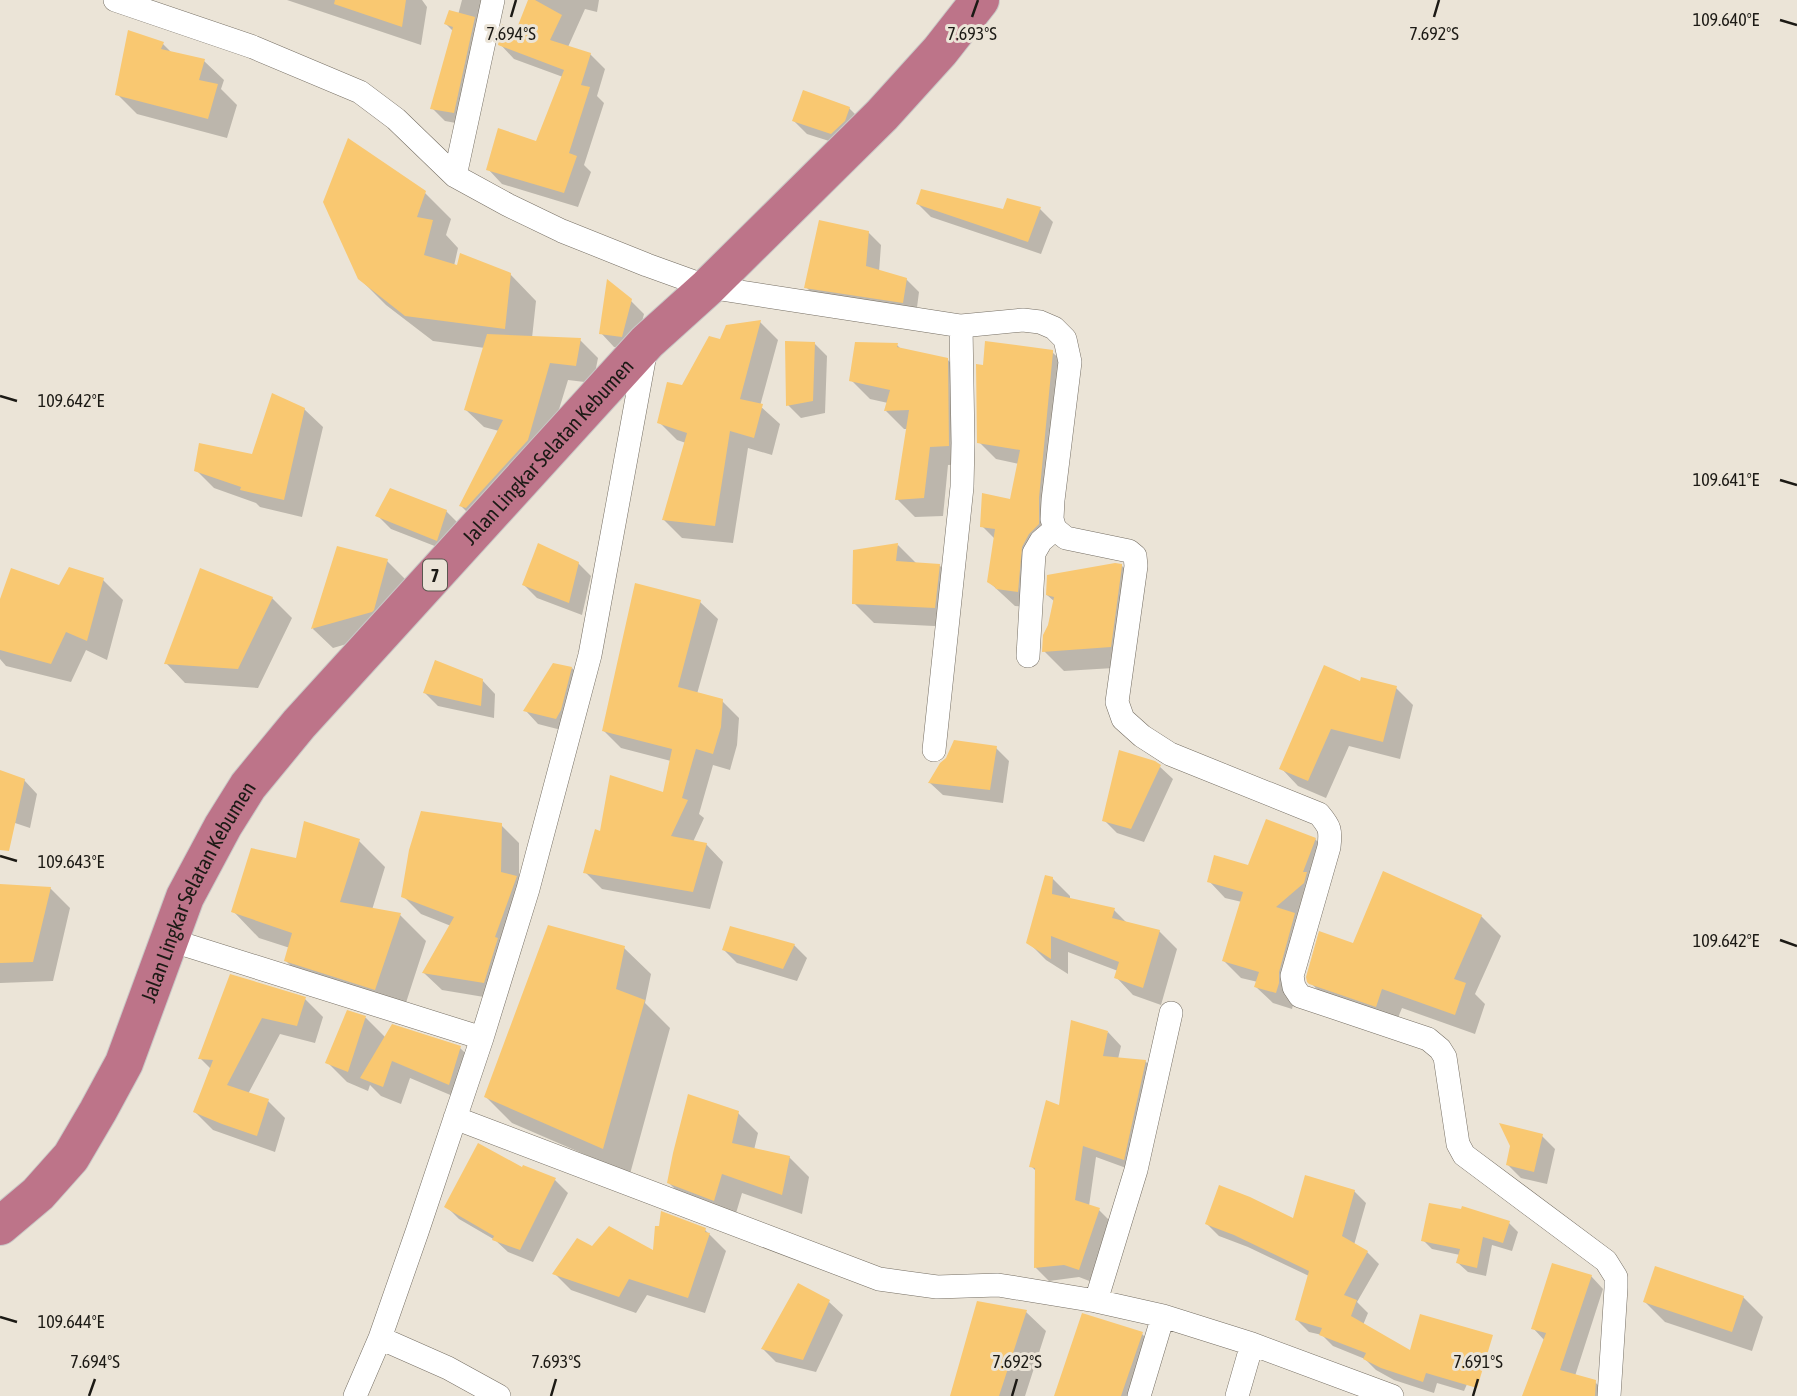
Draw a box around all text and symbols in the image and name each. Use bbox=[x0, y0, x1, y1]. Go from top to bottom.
text: 109.640°E bbox=[1693, 9, 1760, 30]
text: 7.694°S bbox=[486, 23, 536, 44]
text: 7.693°S bbox=[947, 23, 997, 44]
text: 7.692°S bbox=[1409, 23, 1459, 44]
street label: Jalan Lingkar Selatan Kebumen bbox=[457, 354, 638, 549]
text: 109.642°E bbox=[38, 390, 105, 411]
text: 109.641°E bbox=[1693, 469, 1760, 490]
road number: 7 bbox=[423, 560, 447, 590]
street label: Jalan Lingkar Selatan Kebumen bbox=[135, 777, 260, 1005]
text: 109.643°E bbox=[38, 851, 105, 872]
text: 109.642°E bbox=[1693, 930, 1760, 951]
text: 109.644°E bbox=[38, 1311, 105, 1332]
text: 7.694°S bbox=[70, 1351, 120, 1372]
text: 7.693°S bbox=[531, 1351, 581, 1372]
text: 7.692°S bbox=[992, 1351, 1042, 1372]
text: 7.691°S bbox=[1453, 1351, 1503, 1372]

